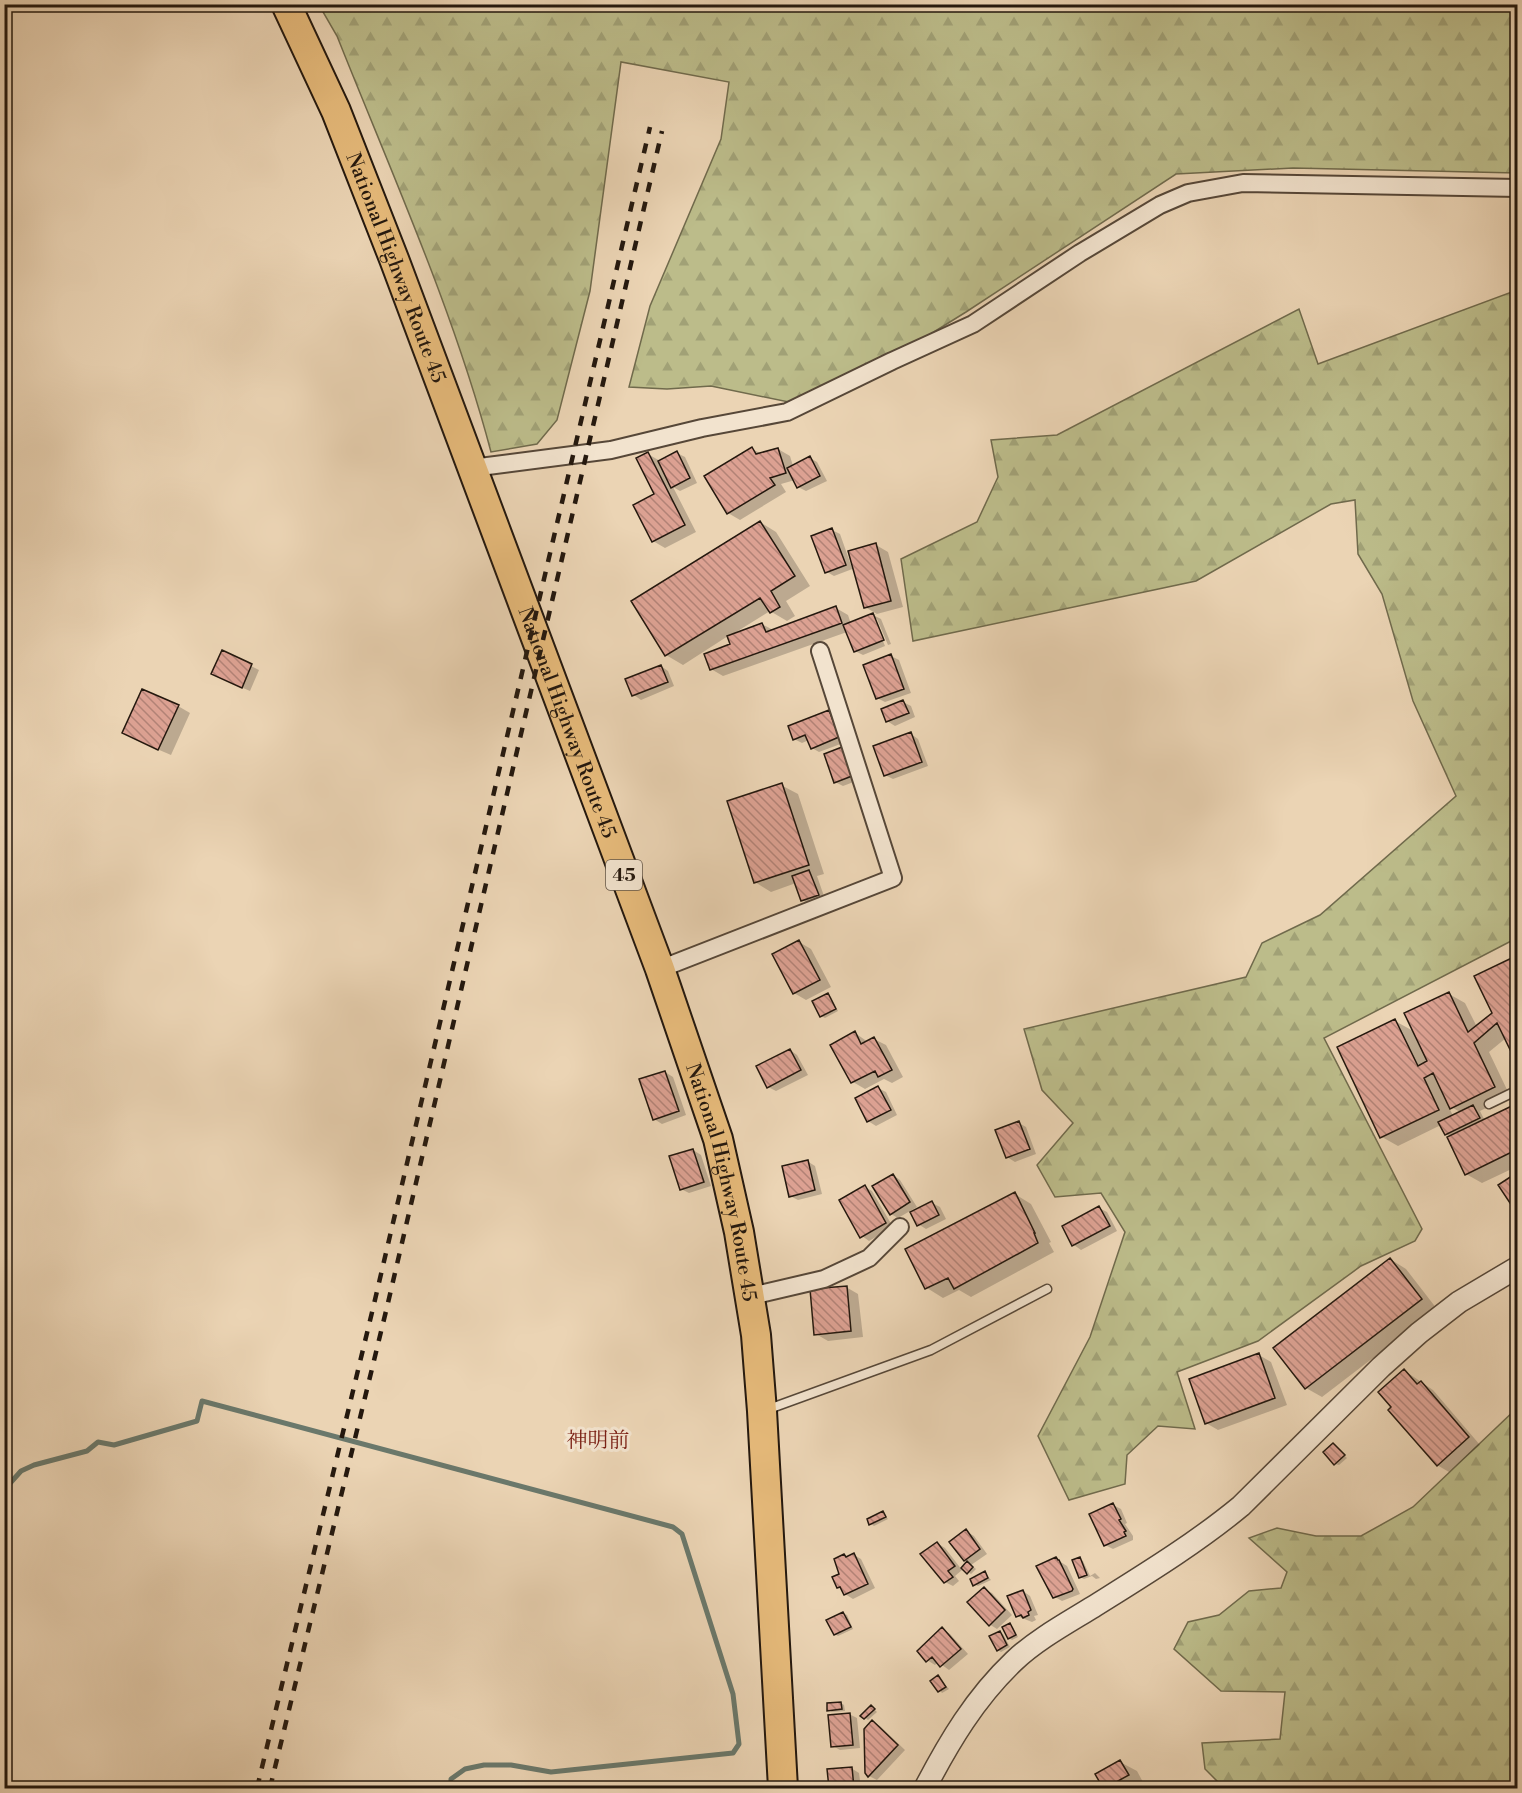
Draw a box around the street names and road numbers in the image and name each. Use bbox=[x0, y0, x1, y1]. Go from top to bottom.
street label: National Highway Route 45 bbox=[340, 149, 450, 387]
street label: National Highway Route 45 bbox=[512, 604, 621, 842]
road number: 45 bbox=[606, 860, 642, 890]
street label: National Highway Route 45 bbox=[679, 1060, 761, 1303]

